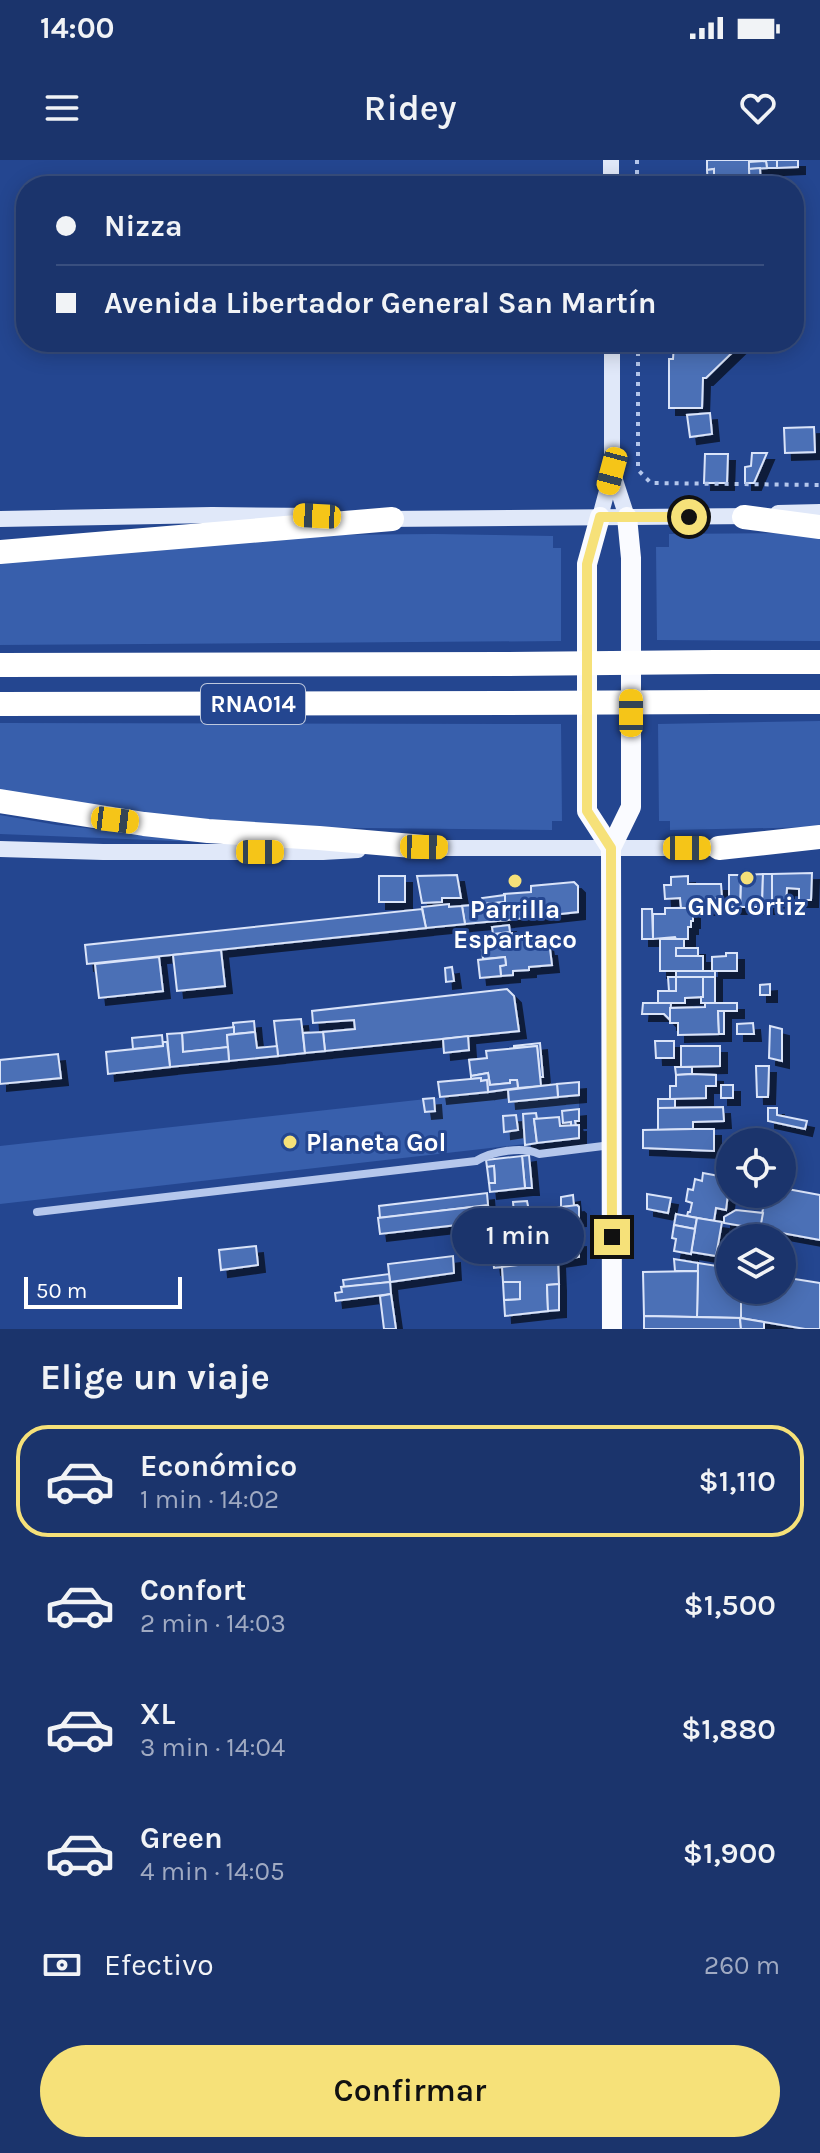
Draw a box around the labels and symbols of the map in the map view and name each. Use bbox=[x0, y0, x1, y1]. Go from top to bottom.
car bbox=[594, 445, 630, 497]
route start bbox=[671, 499, 707, 535]
car bbox=[292, 503, 342, 529]
road number: RNA014 bbox=[201, 684, 305, 724]
car bbox=[619, 689, 643, 737]
car bbox=[90, 805, 140, 835]
car bbox=[400, 835, 448, 859]
car bbox=[663, 836, 711, 860]
car bbox=[236, 840, 284, 864]
marker: GNC Ortiz bbox=[738, 869, 756, 887]
marker: Parrilla Espartaco bbox=[506, 872, 524, 890]
place label: GNC Ortiz bbox=[688, 891, 806, 922]
place label: Parrilla Espartaco bbox=[453, 894, 577, 955]
place label: Planeta Gol bbox=[306, 1127, 446, 1158]
marker: Planeta Gol bbox=[281, 1133, 299, 1151]
callout: 1 min bbox=[452, 1209, 584, 1265]
route end bbox=[594, 1219, 630, 1255]
scale bar bbox=[24, 1273, 182, 1309]

